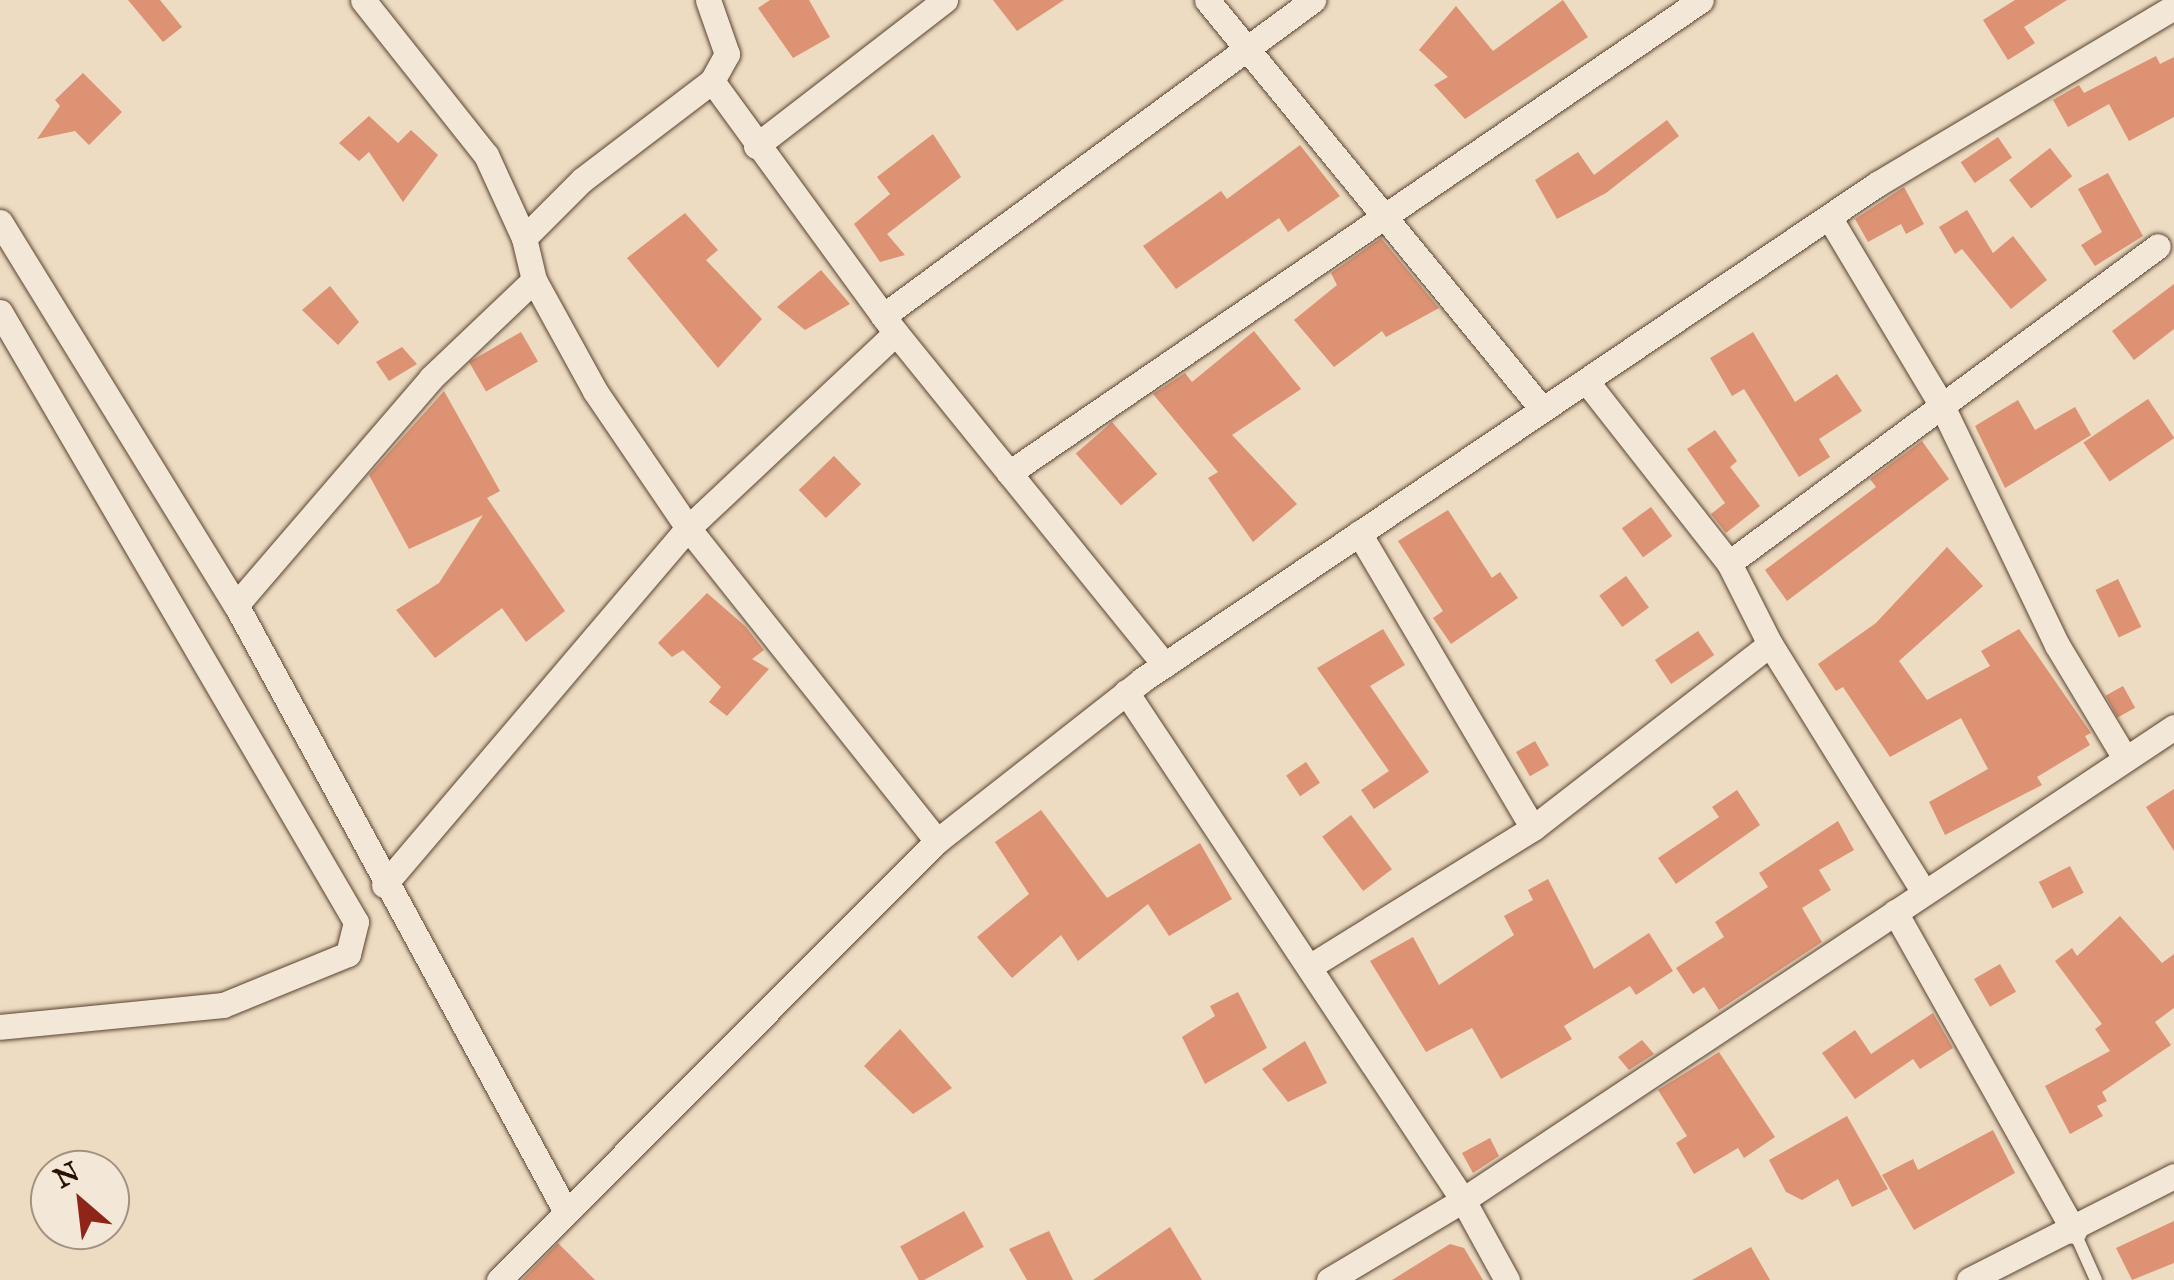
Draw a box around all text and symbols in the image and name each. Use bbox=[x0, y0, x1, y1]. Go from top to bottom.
north arrow bbox=[30, 1150, 130, 1250]
text: N bbox=[48, 1154, 85, 1196]

